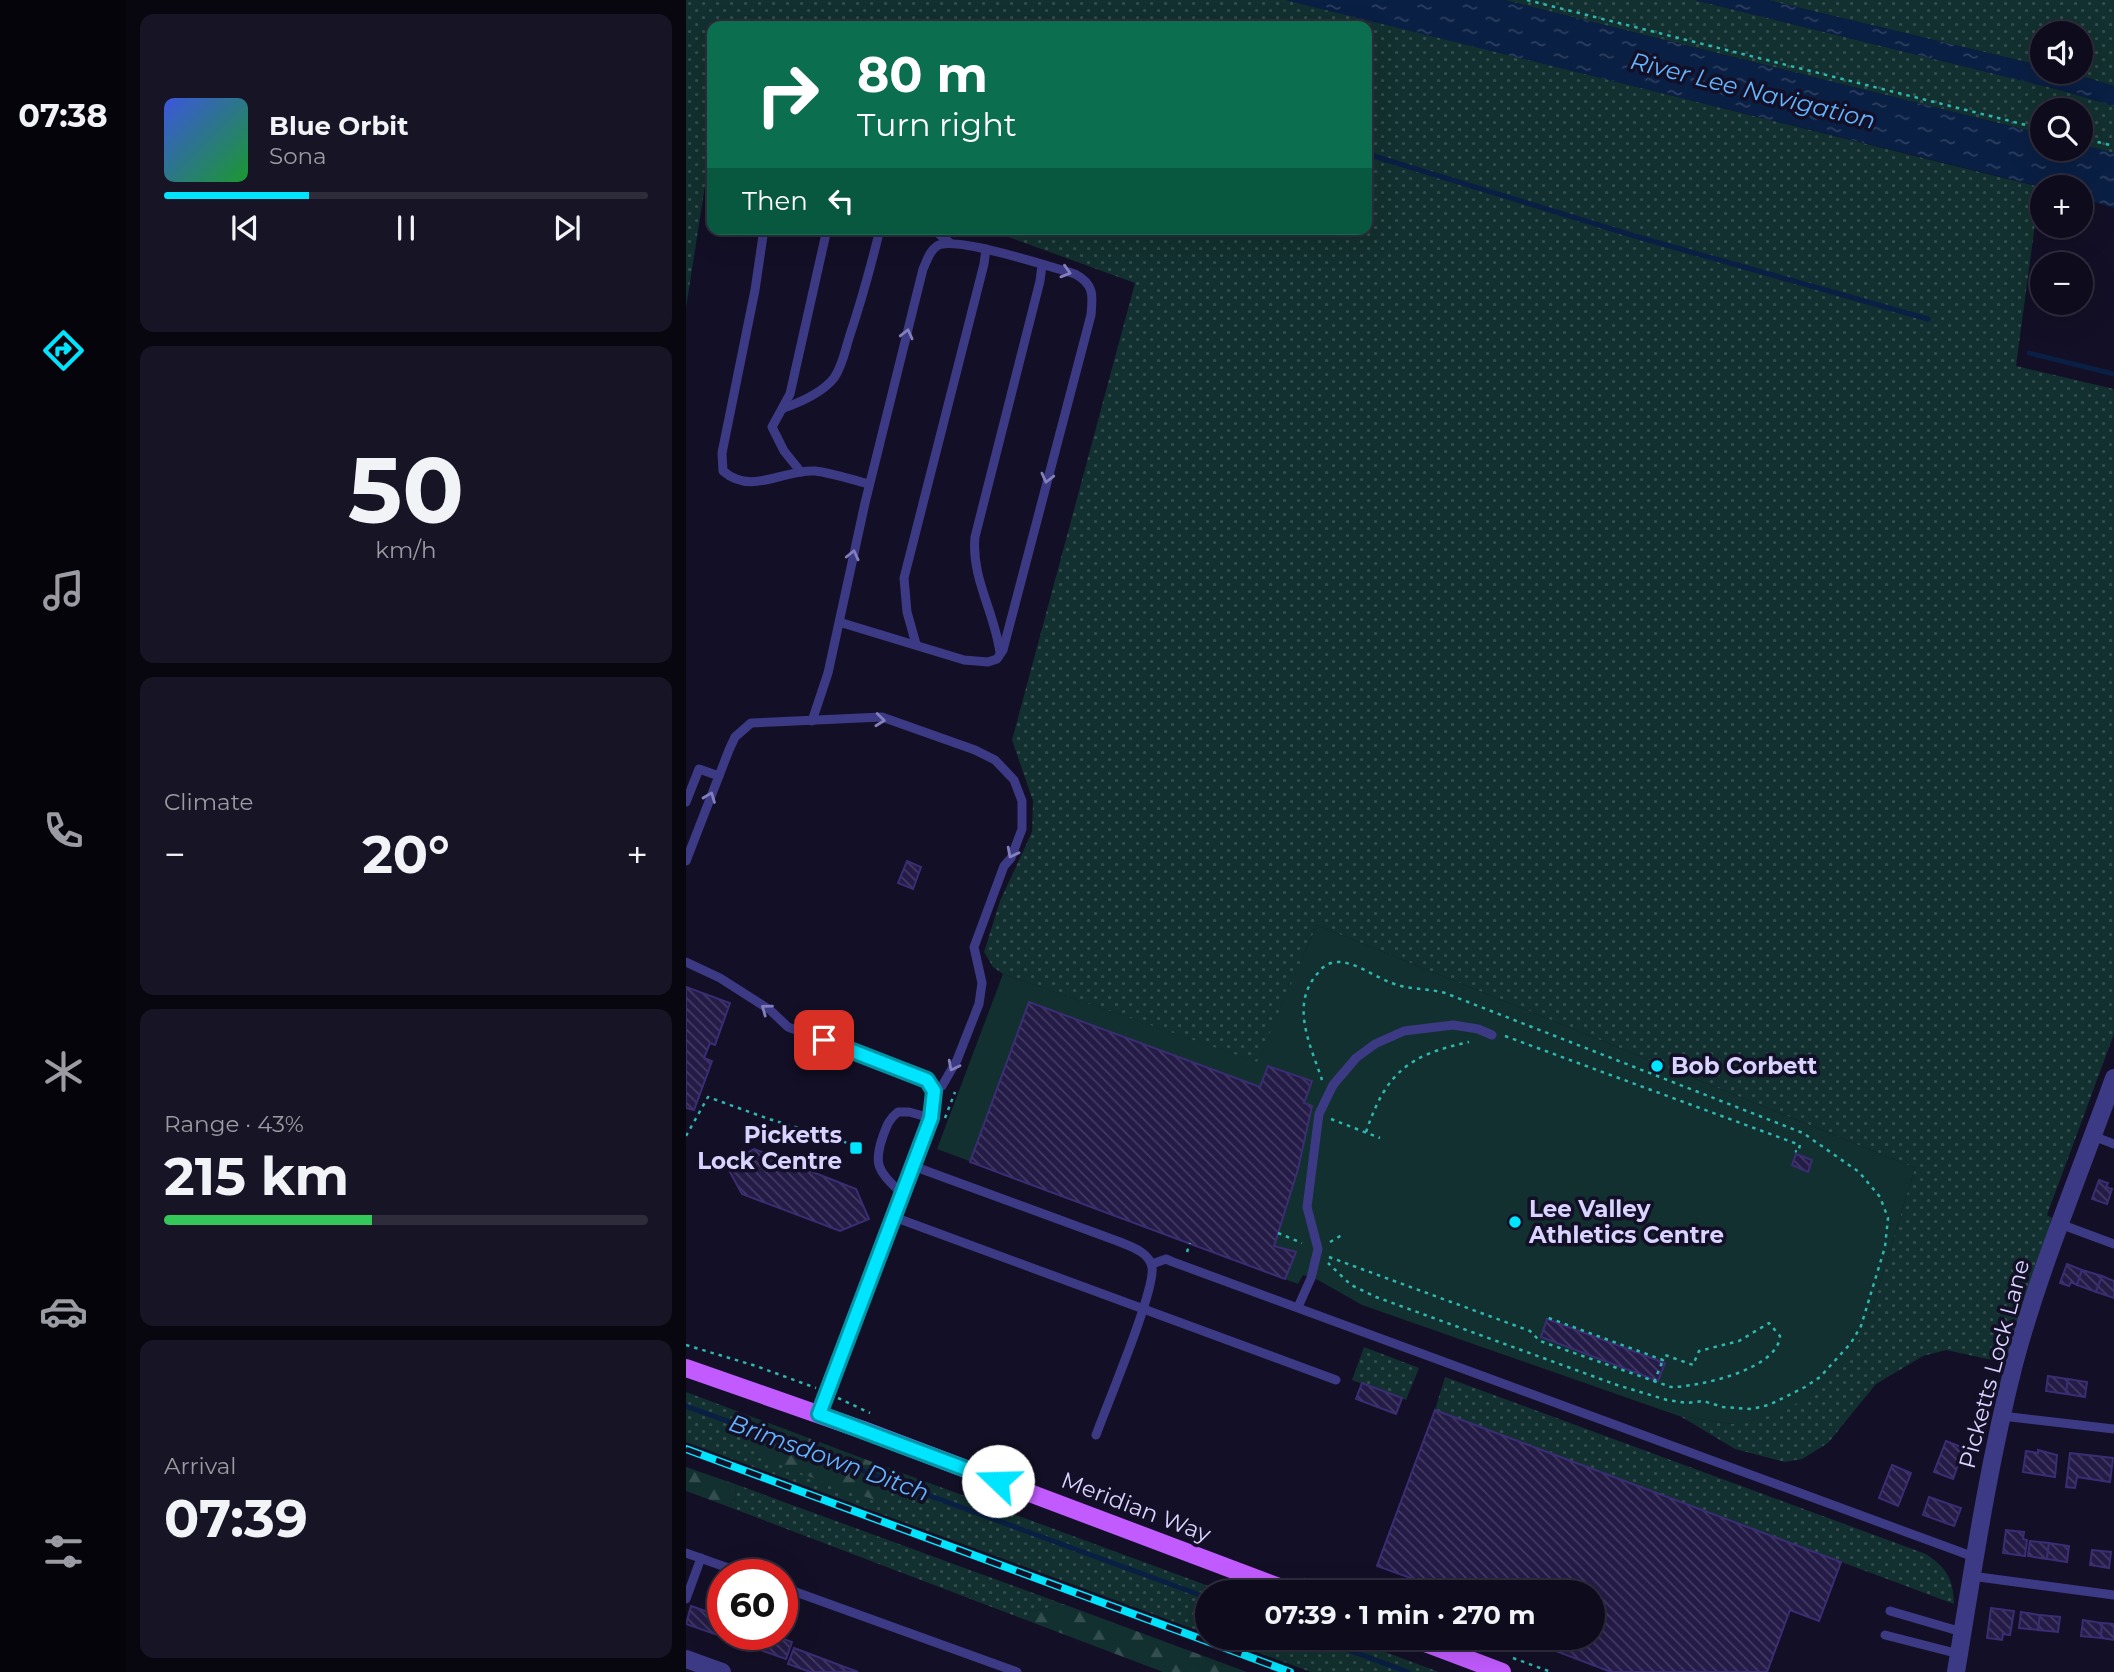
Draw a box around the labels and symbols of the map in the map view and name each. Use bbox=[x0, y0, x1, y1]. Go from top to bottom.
water label: River Lee Navigation bbox=[1628, 46, 1879, 135]
one-way arrow bbox=[1060, 263, 1072, 278]
one-way arrow bbox=[899, 328, 913, 340]
one-way arrow bbox=[1041, 472, 1055, 484]
one-way arrow bbox=[845, 549, 859, 561]
one-way arrow bbox=[874, 712, 886, 727]
one-way arrow bbox=[702, 792, 716, 804]
one-way arrow bbox=[1006, 846, 1020, 859]
one-way arrow bbox=[761, 1005, 774, 1017]
pin bbox=[794, 1010, 854, 1070]
place label: Bob Corbett bbox=[1671, 1052, 1817, 1080]
marker: Bob Corbett bbox=[1649, 1058, 1665, 1074]
one-way arrow bbox=[947, 1059, 961, 1072]
place label: Picketts Lock Centre bbox=[697, 1121, 842, 1175]
marker: Picketts Lock Centre bbox=[848, 1140, 864, 1156]
place label: Lee Valley Athletics Centre bbox=[1528, 1195, 1724, 1249]
marker: Lee Valley Athletics Centre bbox=[1507, 1214, 1523, 1230]
street label: Picketts Lock Lane bbox=[1953, 1256, 2035, 1472]
water label: Brimsdown Ditch bbox=[725, 1408, 933, 1507]
position arrow bbox=[961, 1444, 1035, 1518]
street label: Meridian Way bbox=[1057, 1466, 1215, 1549]
speed limit sign: 60 bbox=[707, 1559, 798, 1650]

